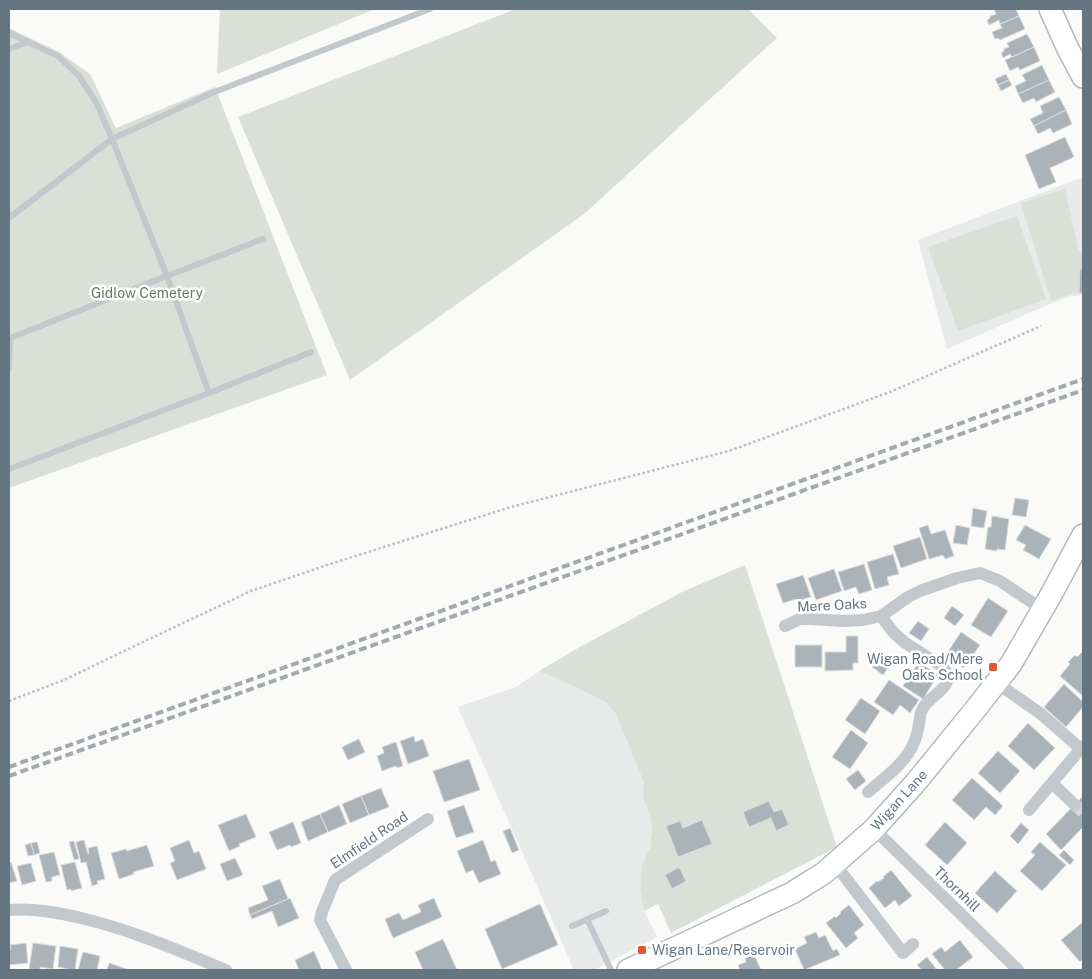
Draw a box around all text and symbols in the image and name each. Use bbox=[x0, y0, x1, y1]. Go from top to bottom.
park label: Gidlow Cemetery bbox=[91, 285, 203, 301]
street label: Mere Oaks bbox=[797, 595, 867, 615]
place label: Wigan Road/Mere Oaks School bbox=[867, 651, 983, 683]
marker: Wigan Road/Mere Oaks School bbox=[987, 661, 999, 673]
street label: Wigan Lane bbox=[868, 766, 930, 834]
street label: Elmfield Road bbox=[327, 808, 411, 872]
street label: Thornhill bbox=[931, 863, 983, 915]
place label: Wigan Lane/Reservoir bbox=[652, 942, 795, 958]
marker: Wigan Lane/Reservoir bbox=[636, 944, 648, 956]

